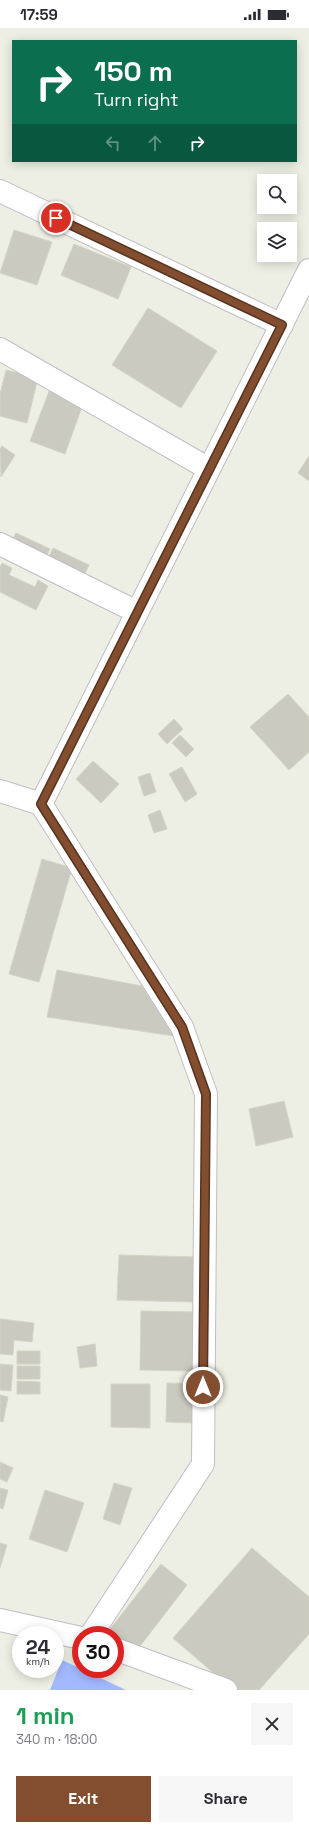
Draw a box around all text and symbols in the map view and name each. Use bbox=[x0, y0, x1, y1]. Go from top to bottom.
text: 17:59 bbox=[20, 5, 58, 24]
text: 150 m bbox=[94, 53, 173, 89]
icon: right bbox=[28, 56, 80, 108]
text: Turn right bbox=[94, 88, 178, 111]
icon: left bbox=[102, 132, 124, 154]
icon: ahead bbox=[144, 132, 166, 154]
icon: right bbox=[186, 132, 208, 154]
map controls bbox=[257, 174, 297, 262]
button: search bbox=[257, 174, 297, 214]
pin bbox=[39, 201, 73, 235]
icon: arrive bbox=[45, 207, 67, 229]
button: layers bbox=[257, 222, 297, 262]
position arrow bbox=[182, 1366, 224, 1408]
speed limit sign: 30 bbox=[72, 1626, 124, 1678]
text: 24 bbox=[26, 1634, 50, 1660]
text: km/h bbox=[26, 1655, 50, 1668]
text: 1 min bbox=[16, 1700, 75, 1731]
button: close bbox=[251, 1703, 293, 1745]
text: 340 m · 18:00 bbox=[16, 1731, 97, 1748]
button: Exit bbox=[16, 1776, 151, 1822]
button: Share bbox=[159, 1776, 293, 1822]

